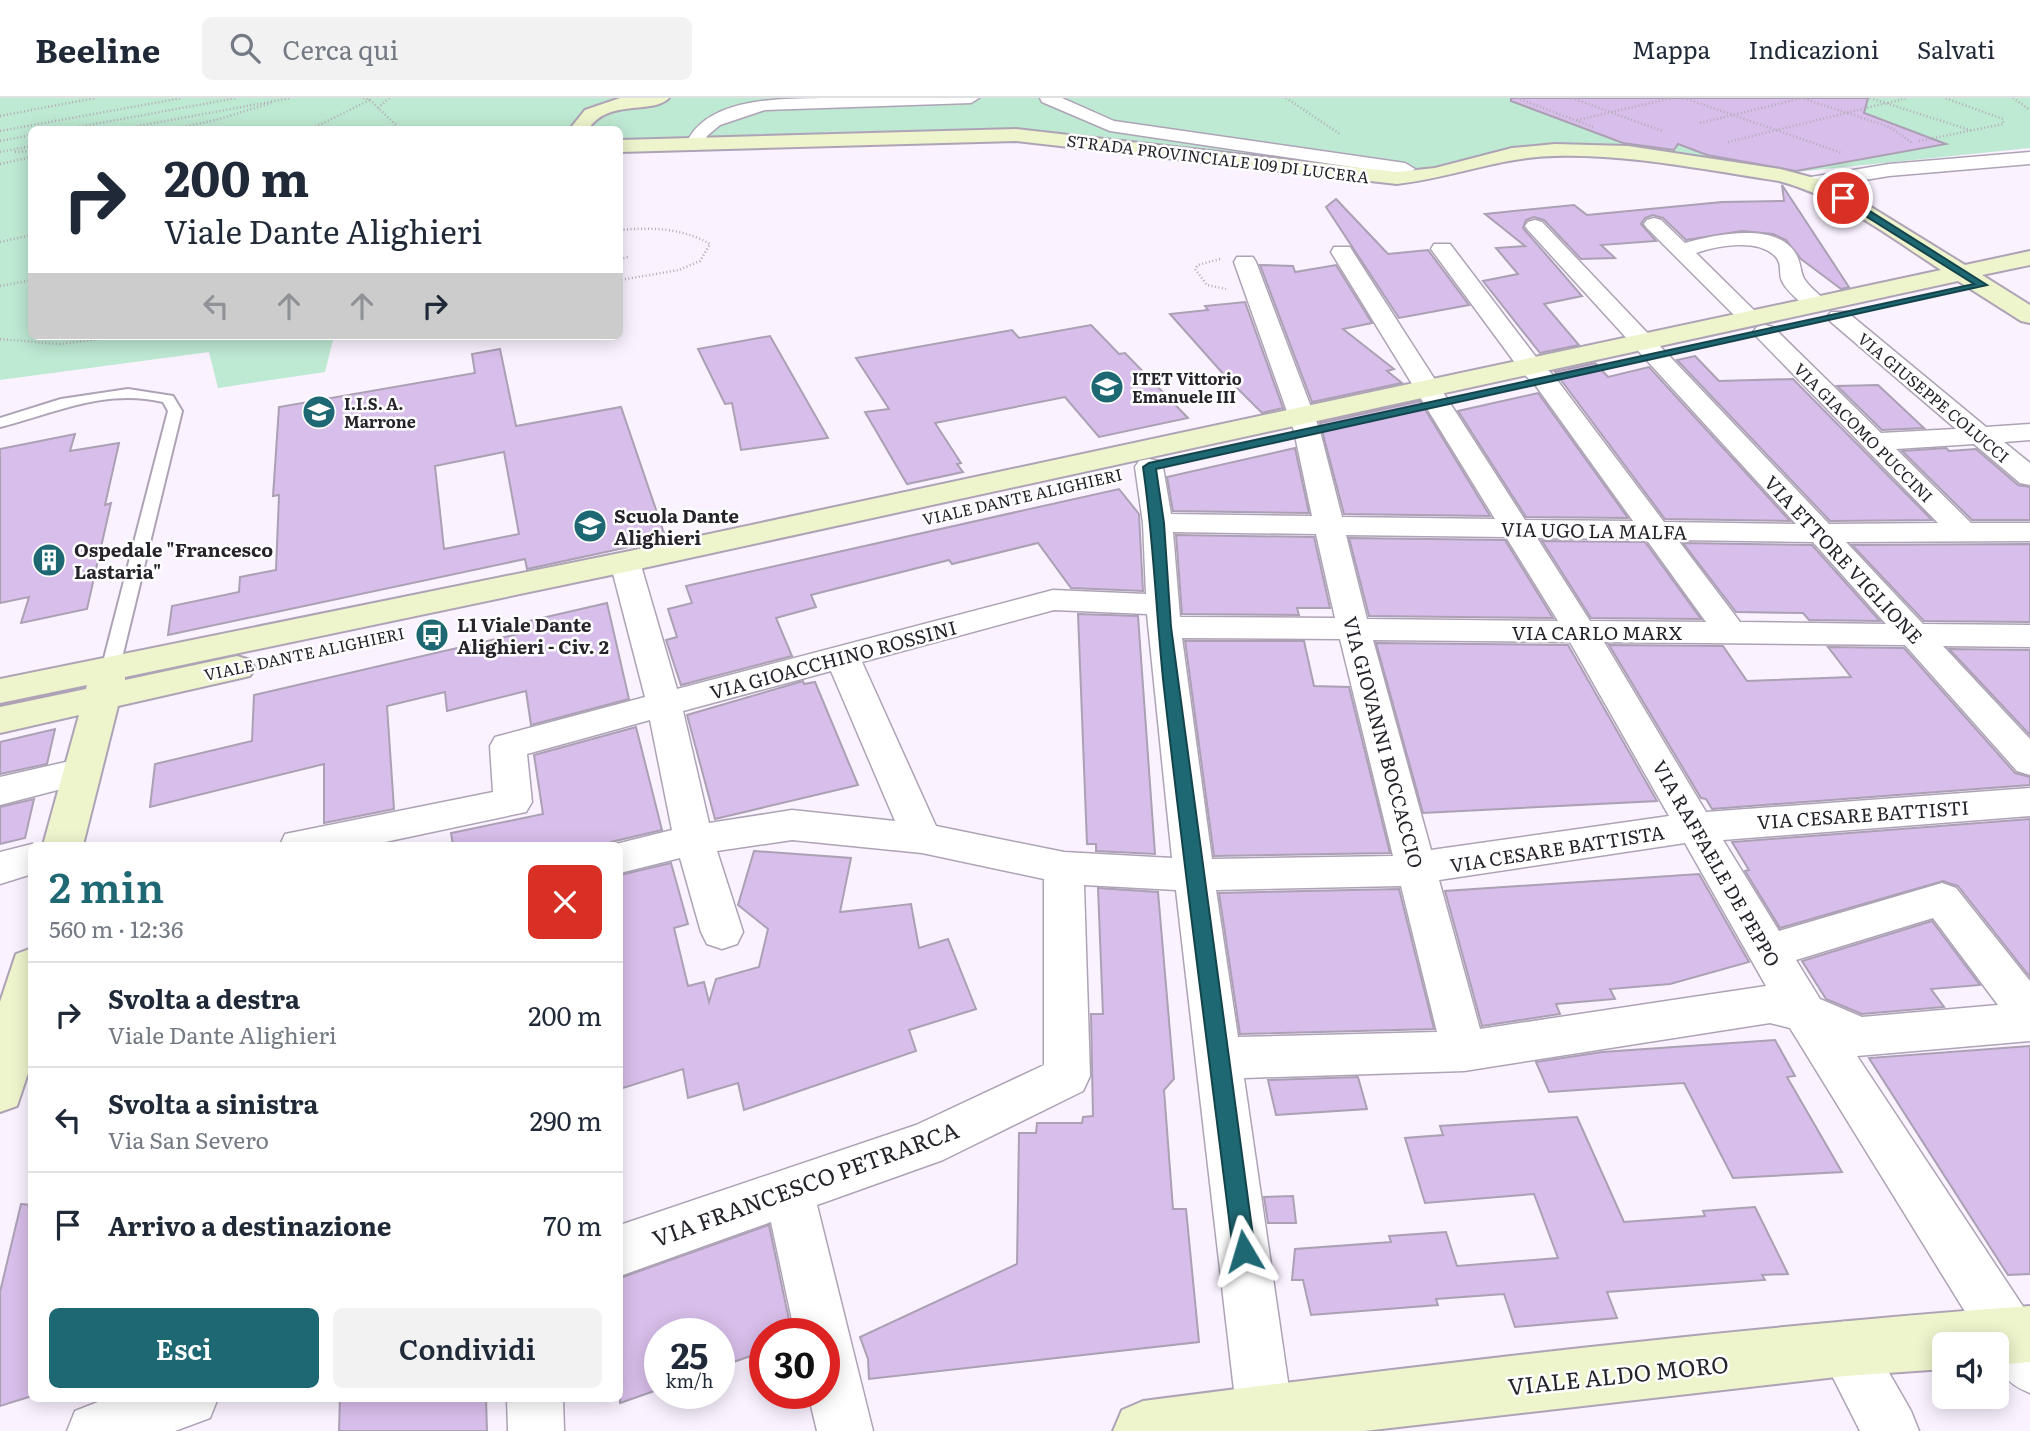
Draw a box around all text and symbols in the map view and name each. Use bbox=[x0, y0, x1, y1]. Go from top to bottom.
search box bbox=[202, 17, 692, 80]
text: Beeline bbox=[35, 24, 160, 73]
icon: search bbox=[226, 29, 264, 67]
text: Cerca qui bbox=[282, 29, 398, 68]
text: Mappa bbox=[1632, 31, 1710, 66]
text: Indicazioni bbox=[1748, 31, 1879, 66]
text: Salvati bbox=[1917, 31, 1995, 66]
street label: STRADA PROVINCIALE 109 DI LUCERA bbox=[1066, 128, 1371, 188]
text: 200 m bbox=[164, 139, 309, 212]
icon: right bbox=[49, 154, 140, 245]
pin bbox=[1813, 168, 1873, 228]
icon: arrive bbox=[1824, 179, 1862, 217]
text: Viale Dante Alighieri bbox=[164, 206, 482, 254]
icon: left bbox=[197, 287, 235, 325]
icon: ahead bbox=[270, 287, 308, 325]
icon: ahead bbox=[343, 287, 381, 325]
icon: right bbox=[416, 287, 454, 325]
street label: VIA GIUSEPPE COLUCCI bbox=[1853, 326, 2015, 468]
street label: VIA GIACOMO PUCCINI bbox=[1789, 357, 1939, 507]
place label: ITET Vittorio Emanuele III bbox=[1132, 366, 1242, 408]
school or university icon: ITET Vittorio Emanuele III bbox=[1088, 368, 1126, 406]
place label: I.I.S. A. Marrone bbox=[344, 391, 416, 433]
school or university icon: I.I.S. A. Marrone bbox=[300, 393, 338, 431]
street label: VIALE DANTE ALIGHIERI bbox=[920, 461, 1124, 531]
street label: VIA ETTORE VIGLIONE bbox=[1758, 468, 1930, 650]
place label: Scuola Dante Alighieri bbox=[614, 501, 739, 551]
school or university icon: Scuola Dante Alighieri bbox=[571, 507, 609, 545]
street label: VIA UGO LA MALFA bbox=[1501, 514, 1687, 546]
place label: Ospedale "Francesco Lastaria" bbox=[74, 535, 273, 585]
building icon: Ospedale "Francesco Lastaria" bbox=[30, 541, 68, 579]
place label: L1 Viale Dante Alighieri - Civ. 2 bbox=[457, 610, 609, 660]
street label: VIA GIOACCHINO ROSSINI bbox=[707, 613, 959, 705]
street label: VIA GIOVANNI BOCCACCIO bbox=[1337, 613, 1431, 871]
bus stop icon: L1 Viale Dante Alighieri - Civ. 2 bbox=[413, 616, 451, 654]
street label: VIA CARLO MARX bbox=[1512, 618, 1683, 646]
street label: VIALE DANTE ALIGHIERI bbox=[202, 620, 406, 686]
street label: VIA RAFFAELE DE PEPPO bbox=[1646, 755, 1788, 971]
street label: VIA CESARE BATTISTI bbox=[1756, 793, 1970, 835]
street label: VIA CESARE BATTISTA bbox=[1448, 817, 1666, 879]
text: 2 min bbox=[49, 854, 164, 916]
button: close bbox=[528, 865, 602, 939]
text: 560 m · 12:36 bbox=[49, 911, 183, 945]
text: Svolta a destra bbox=[108, 978, 300, 1017]
text: 200 m bbox=[528, 995, 602, 1034]
icon: right bbox=[49, 996, 87, 1034]
text: Viale Dante Alighieri bbox=[108, 1017, 337, 1051]
text: Svolta a sinistra bbox=[108, 1083, 319, 1122]
text: 290 m bbox=[530, 1100, 602, 1139]
icon: left bbox=[49, 1101, 87, 1139]
street label: VIA FRANCESCO PETRARCA bbox=[647, 1112, 963, 1254]
text: Via San Severo bbox=[108, 1122, 269, 1156]
text: Arrivo a destinazione bbox=[108, 1205, 392, 1244]
text: 70 m bbox=[543, 1205, 602, 1244]
icon: arrive bbox=[49, 1206, 87, 1244]
position arrow bbox=[1207, 1214, 1281, 1288]
button: Esci bbox=[49, 1308, 319, 1388]
button: Condividi bbox=[333, 1308, 602, 1388]
speed limit sign: 30 bbox=[749, 1318, 840, 1409]
text: 25 bbox=[671, 1328, 708, 1380]
map controls bbox=[1932, 1332, 2009, 1409]
button: sound bbox=[1932, 1332, 2009, 1409]
street label: VIALE ALDO MORO bbox=[1506, 1345, 1730, 1403]
text: km/h bbox=[666, 1367, 713, 1394]

